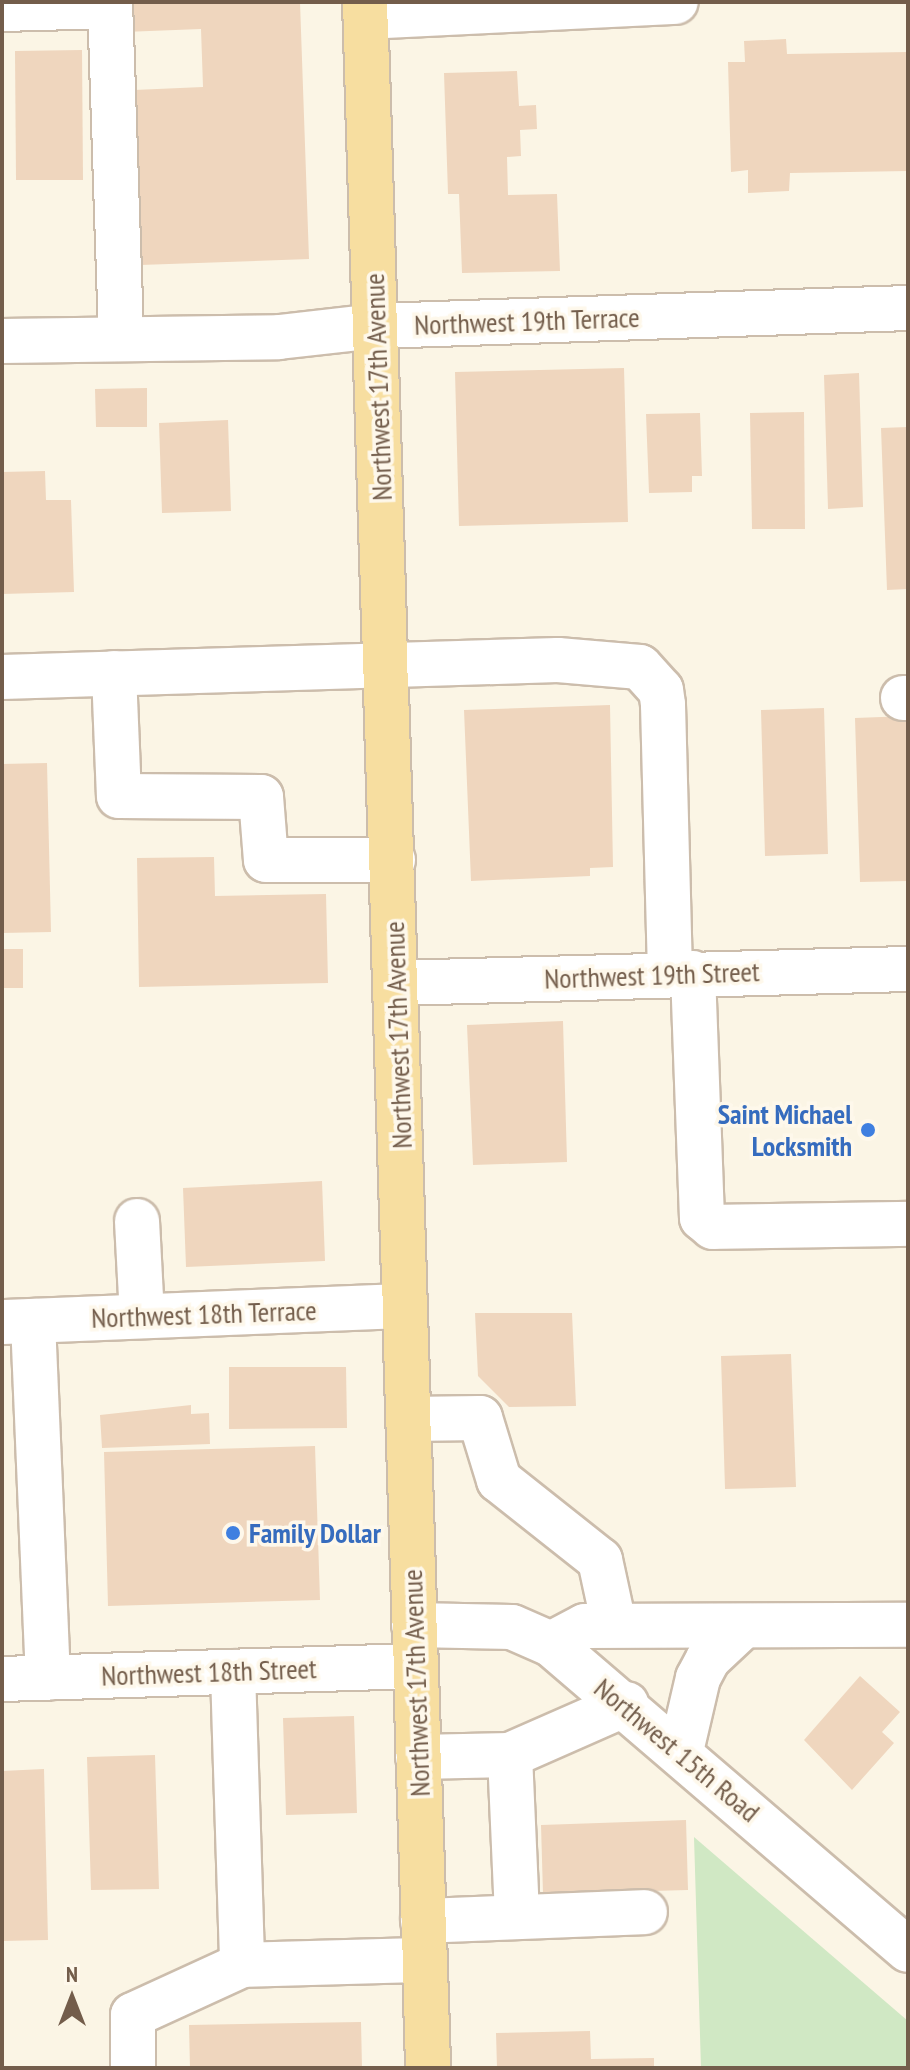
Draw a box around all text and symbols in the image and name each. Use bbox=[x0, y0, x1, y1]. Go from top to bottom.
street label: Northwest 17th Avenue bbox=[357, 272, 399, 502]
street label: Northwest 19th Terrace bbox=[413, 300, 641, 342]
street label: Northwest 17th Avenue bbox=[377, 920, 419, 1150]
street label: Northwest 19th Street bbox=[544, 954, 760, 996]
place label: Saint Michael Locksmith bbox=[718, 1097, 852, 1163]
marker: Saint Michael Locksmith bbox=[859, 1121, 877, 1139]
street label: Northwest 18th Terrace bbox=[90, 1293, 318, 1335]
place label: Family Dollar bbox=[249, 1516, 382, 1550]
marker: Family Dollar bbox=[224, 1524, 242, 1542]
street label: Northwest 17th Avenue bbox=[395, 1568, 437, 1798]
street label: Northwest 18th Street bbox=[101, 1651, 317, 1693]
street label: Northwest 15th Road bbox=[588, 1671, 766, 1829]
north arrow bbox=[32, 1958, 112, 2038]
text: N bbox=[66, 1960, 78, 1988]

